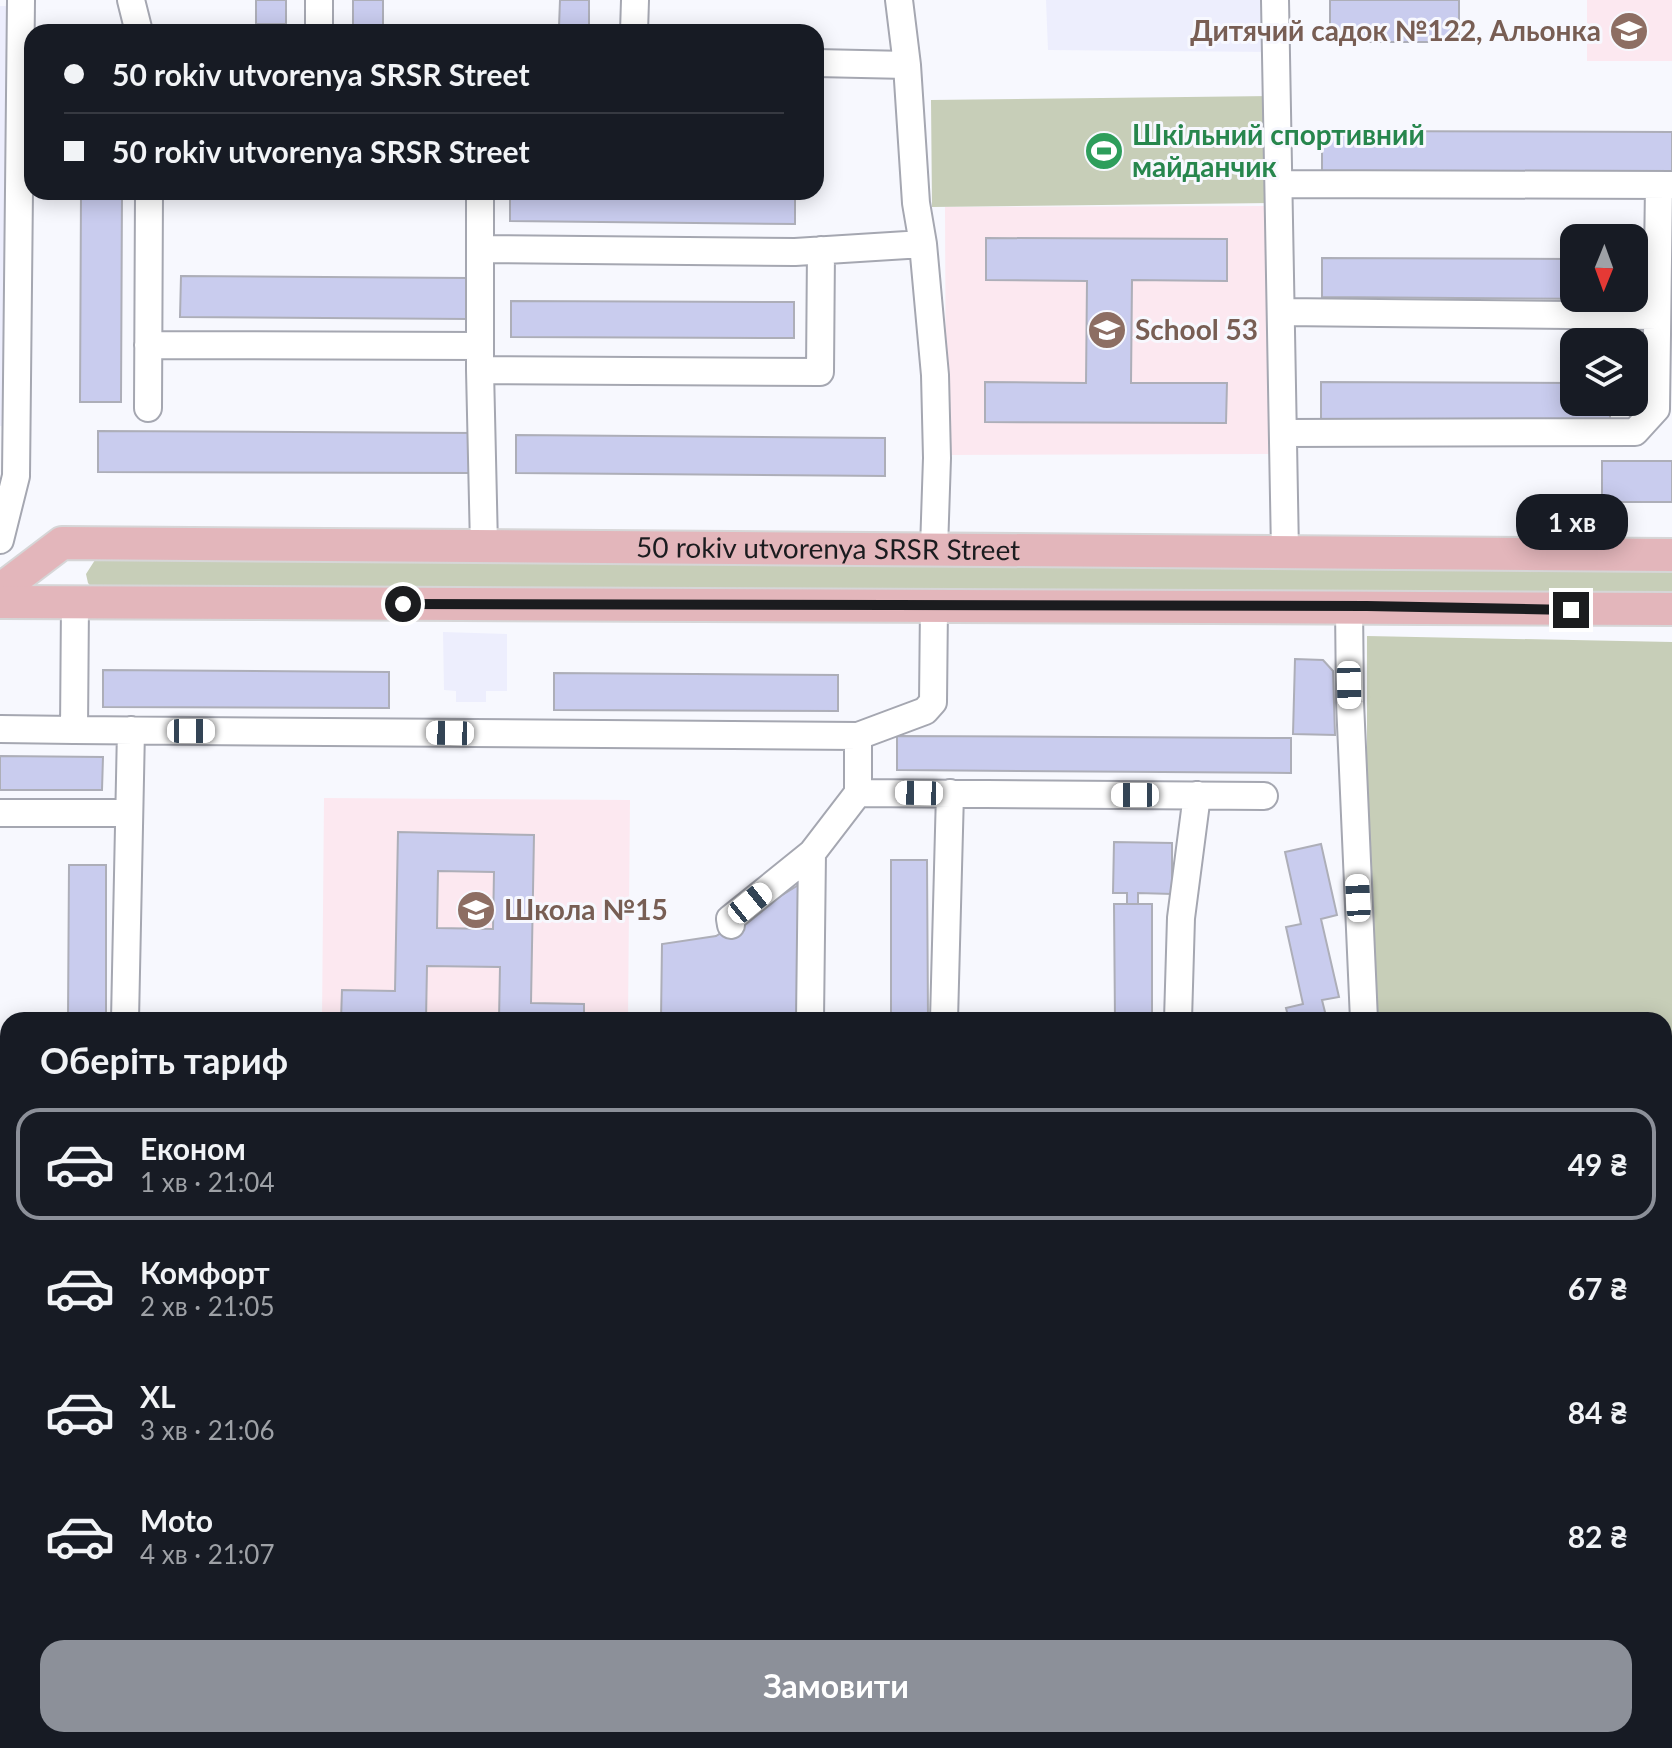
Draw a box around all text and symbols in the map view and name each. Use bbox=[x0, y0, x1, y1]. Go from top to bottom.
school or university icon: Дитячий садок №122, Альонка bbox=[1608, 10, 1650, 52]
place label: Дитячий садок №122, Альонка bbox=[1190, 13, 1601, 47]
text: 50 rokiv utvorenya SRSR Street bbox=[112, 56, 530, 92]
place label: Шкільний спортивний майданчик bbox=[1132, 117, 1425, 183]
sports icon: Шкільний спортивний майданчик bbox=[1083, 130, 1125, 172]
text: 50 rokiv utvorenya SRSR Street bbox=[112, 133, 530, 169]
north arrow bbox=[1560, 224, 1648, 312]
map controls bbox=[1560, 224, 1648, 416]
school or university icon: School 53 bbox=[1086, 309, 1128, 351]
place label: School 53 bbox=[1135, 312, 1258, 346]
button: layers bbox=[1560, 328, 1648, 416]
callout: 1 хв bbox=[1515, 494, 1627, 550]
text: 1 хв bbox=[1548, 506, 1596, 538]
street label: 50 rokiv utvorenya SRSR Street bbox=[636, 529, 1020, 566]
route start bbox=[385, 586, 421, 622]
route end bbox=[1553, 592, 1589, 628]
car bbox=[1337, 661, 1361, 709]
car bbox=[167, 719, 215, 743]
car bbox=[426, 721, 474, 745]
car bbox=[895, 781, 943, 805]
car bbox=[1111, 783, 1159, 807]
car bbox=[1345, 873, 1371, 923]
car bbox=[724, 879, 776, 927]
school or university icon: Школа №15 bbox=[455, 889, 497, 931]
place label: Школа №15 bbox=[504, 892, 668, 926]
text: Оберіть тариф bbox=[40, 1038, 288, 1082]
icon: car bbox=[44, 1128, 116, 1200]
text: Економ bbox=[140, 1130, 246, 1166]
text: 49 ₴ bbox=[1568, 1146, 1628, 1182]
text: 1 хв · 21:04 bbox=[140, 1166, 275, 1198]
icon: car bbox=[44, 1252, 116, 1324]
text: Комфорт bbox=[140, 1254, 270, 1290]
text: 67 ₴ bbox=[1568, 1270, 1628, 1306]
text: 2 хв · 21:05 bbox=[140, 1290, 275, 1322]
icon: car bbox=[44, 1376, 116, 1448]
text: XL bbox=[140, 1378, 176, 1414]
text: 84 ₴ bbox=[1568, 1394, 1628, 1430]
text: 3 хв · 21:06 bbox=[140, 1414, 275, 1446]
icon: car bbox=[44, 1500, 116, 1572]
text: Moto bbox=[140, 1502, 213, 1538]
text: 82 ₴ bbox=[1568, 1518, 1628, 1554]
text: 4 хв · 21:07 bbox=[140, 1538, 275, 1570]
button: Замовити bbox=[40, 1640, 1632, 1732]

